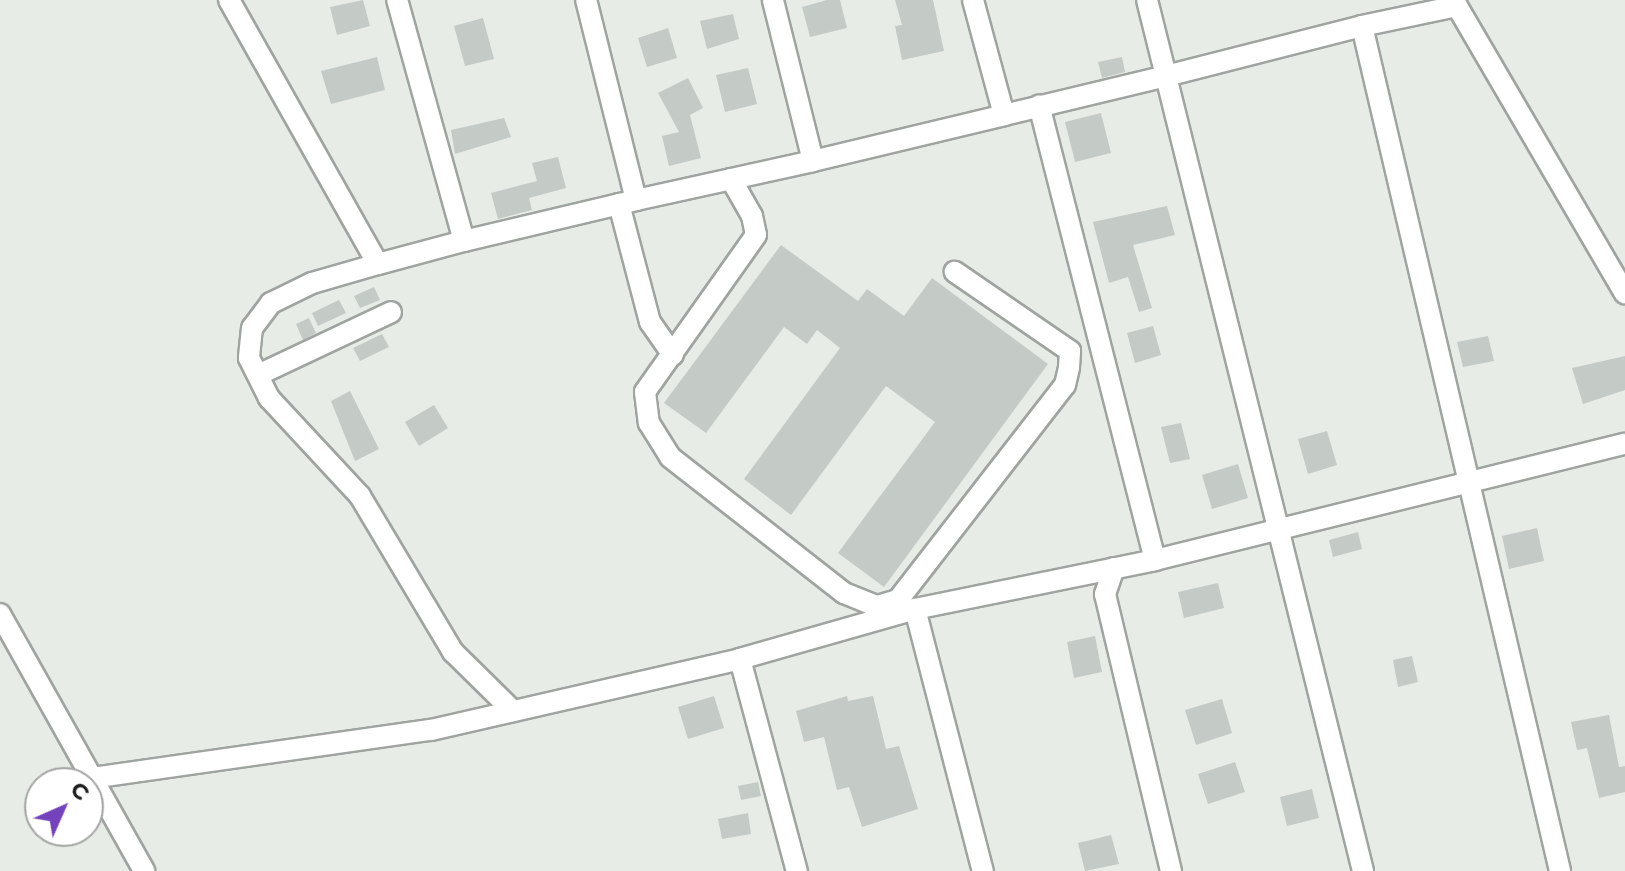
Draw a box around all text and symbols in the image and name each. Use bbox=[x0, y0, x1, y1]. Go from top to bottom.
north arrow bbox=[24, 767, 104, 847]
text: С bbox=[65, 776, 95, 806]

